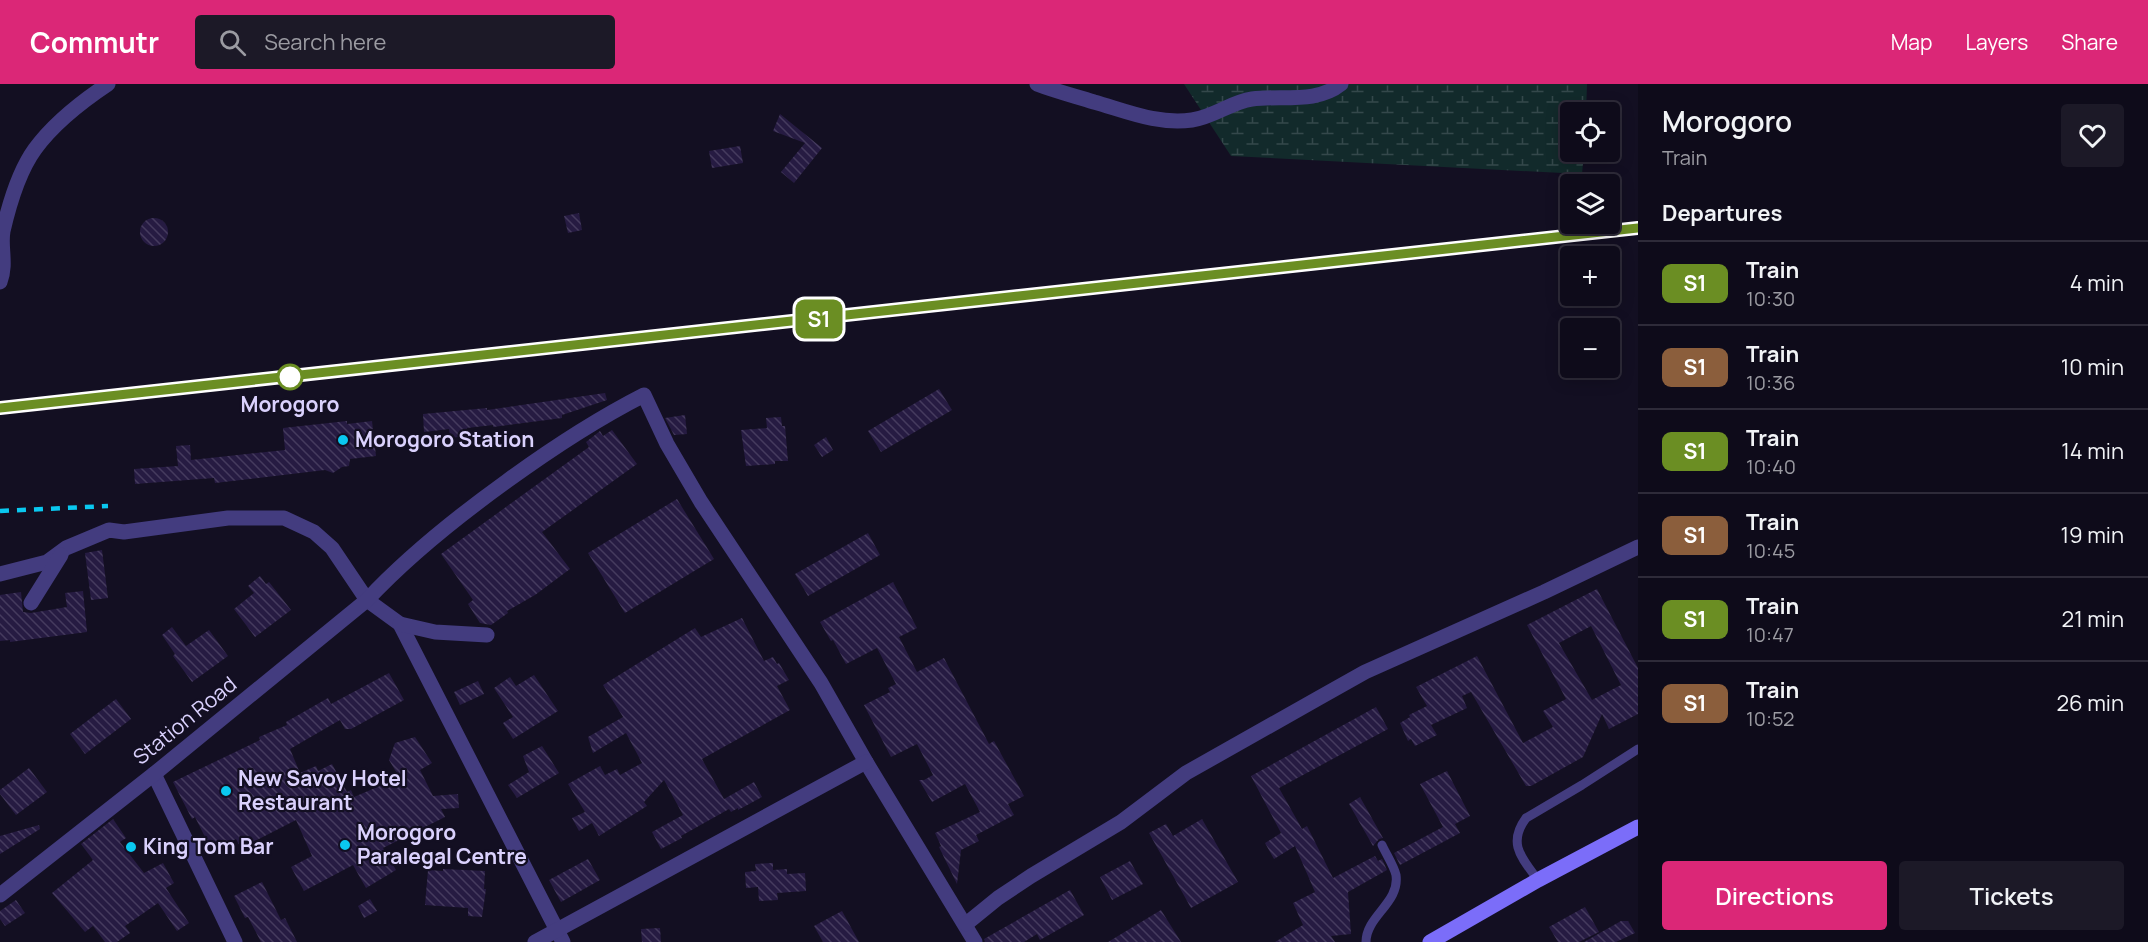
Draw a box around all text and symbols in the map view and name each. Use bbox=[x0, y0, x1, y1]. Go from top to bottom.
search box bbox=[195, 15, 615, 69]
text: Commutr bbox=[30, 23, 159, 61]
icon: search bbox=[216, 26, 249, 59]
text: Search here bbox=[264, 27, 386, 57]
text: Map bbox=[1891, 28, 1932, 56]
text: Layers bbox=[1965, 28, 2028, 56]
text: Share bbox=[2061, 28, 2118, 56]
map controls bbox=[1560, 102, 1620, 378]
button: locate bbox=[1560, 102, 1620, 162]
text: Morogoro bbox=[1662, 102, 1792, 140]
button: heart bbox=[2061, 104, 2124, 167]
text: Train bbox=[1662, 144, 1707, 171]
button: layers bbox=[1560, 174, 1620, 234]
text: Departures bbox=[1662, 198, 1782, 228]
button: + bbox=[1560, 246, 1620, 306]
text: Train bbox=[1746, 255, 1799, 285]
text: 4 min bbox=[2070, 268, 2124, 298]
text: S1 bbox=[1683, 269, 1707, 297]
text: 10:30 bbox=[1746, 285, 1795, 312]
line badge: S1 bbox=[792, 300, 846, 338]
text: S1 bbox=[807, 305, 831, 333]
button: − bbox=[1560, 318, 1620, 378]
text: Train bbox=[1746, 339, 1799, 369]
text: 10 min bbox=[2061, 352, 2124, 382]
text: S1 bbox=[1683, 353, 1707, 381]
marker: Morogoro bbox=[277, 364, 303, 390]
text: 10:36 bbox=[1746, 369, 1795, 396]
place label: Morogoro bbox=[240, 390, 340, 418]
text: Train bbox=[1746, 423, 1799, 453]
place label: Morogoro Station bbox=[355, 425, 534, 453]
marker: Morogoro Station bbox=[336, 433, 350, 447]
text: 14 min bbox=[2061, 436, 2124, 466]
text: S1 bbox=[1683, 437, 1707, 465]
text: 10:40 bbox=[1746, 453, 1796, 480]
text: Train bbox=[1746, 507, 1799, 537]
text: 19 min bbox=[2061, 520, 2124, 550]
text: S1 bbox=[1683, 521, 1707, 549]
text: 10:45 bbox=[1746, 537, 1795, 564]
text: Train bbox=[1746, 591, 1799, 621]
text: 21 min bbox=[2062, 604, 2124, 634]
text: S1 bbox=[1683, 605, 1707, 633]
text: 10:47 bbox=[1746, 621, 1794, 648]
street label: Station Road bbox=[127, 670, 242, 770]
text: Train bbox=[1746, 675, 1799, 705]
text: 26 min bbox=[2057, 688, 2124, 718]
text: S1 bbox=[1683, 689, 1707, 717]
text: 10:52 bbox=[1746, 705, 1794, 732]
place label: New Savoy Hotel Restaurant bbox=[238, 764, 407, 816]
marker: New Savoy Hotel Restaurant bbox=[219, 784, 233, 798]
place label: Morogoro Paralegal Centre bbox=[357, 818, 527, 870]
place label: King Tom Bar bbox=[143, 832, 274, 860]
marker: Morogoro Paralegal Centre bbox=[338, 838, 352, 852]
marker: King Tom Bar bbox=[124, 840, 138, 854]
button: Directions bbox=[1662, 861, 1887, 930]
button: Tickets bbox=[1899, 861, 2124, 930]

